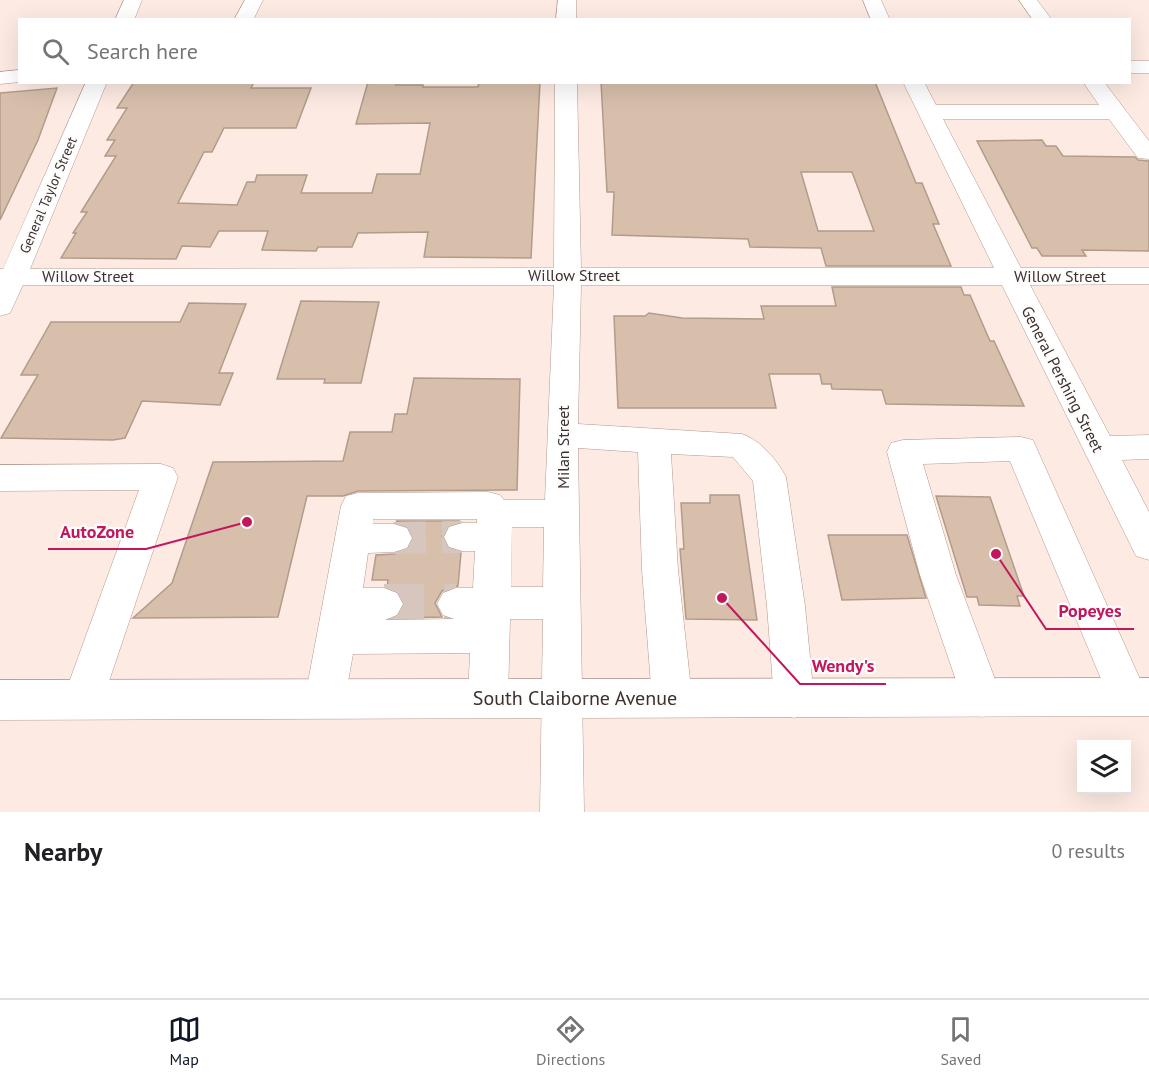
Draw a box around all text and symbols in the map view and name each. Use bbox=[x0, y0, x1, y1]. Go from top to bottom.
search box bbox=[18, 18, 1131, 84]
icon: search bbox=[39, 35, 72, 68]
text: Search here bbox=[87, 37, 198, 65]
street label: General Taylor Street bbox=[15, 134, 81, 256]
street label: Willow Street bbox=[528, 265, 620, 285]
street label: Willow Street bbox=[42, 266, 134, 286]
street label: Willow Street bbox=[1014, 266, 1106, 286]
street label: General Pershing Street bbox=[1017, 303, 1109, 456]
street label: Milan Street bbox=[553, 405, 573, 489]
callout: AutoZone bbox=[48, 513, 146, 549]
text: AutoZone bbox=[60, 520, 134, 543]
callout: Popeyes bbox=[1046, 593, 1134, 629]
text: Popeyes bbox=[1058, 599, 1122, 622]
callout: Wendy's bbox=[800, 648, 886, 684]
text: Wendy's bbox=[812, 654, 875, 677]
street label: South Claiborne Avenue bbox=[473, 685, 677, 711]
map controls bbox=[1077, 740, 1131, 794]
button: layers bbox=[1077, 740, 1131, 794]
text: Nearby bbox=[24, 835, 102, 868]
text: 0 results bbox=[1052, 838, 1125, 864]
tab: Map bbox=[168, 1013, 201, 1069]
tab: Directions bbox=[536, 1013, 605, 1069]
tab: Saved bbox=[941, 1013, 981, 1069]

